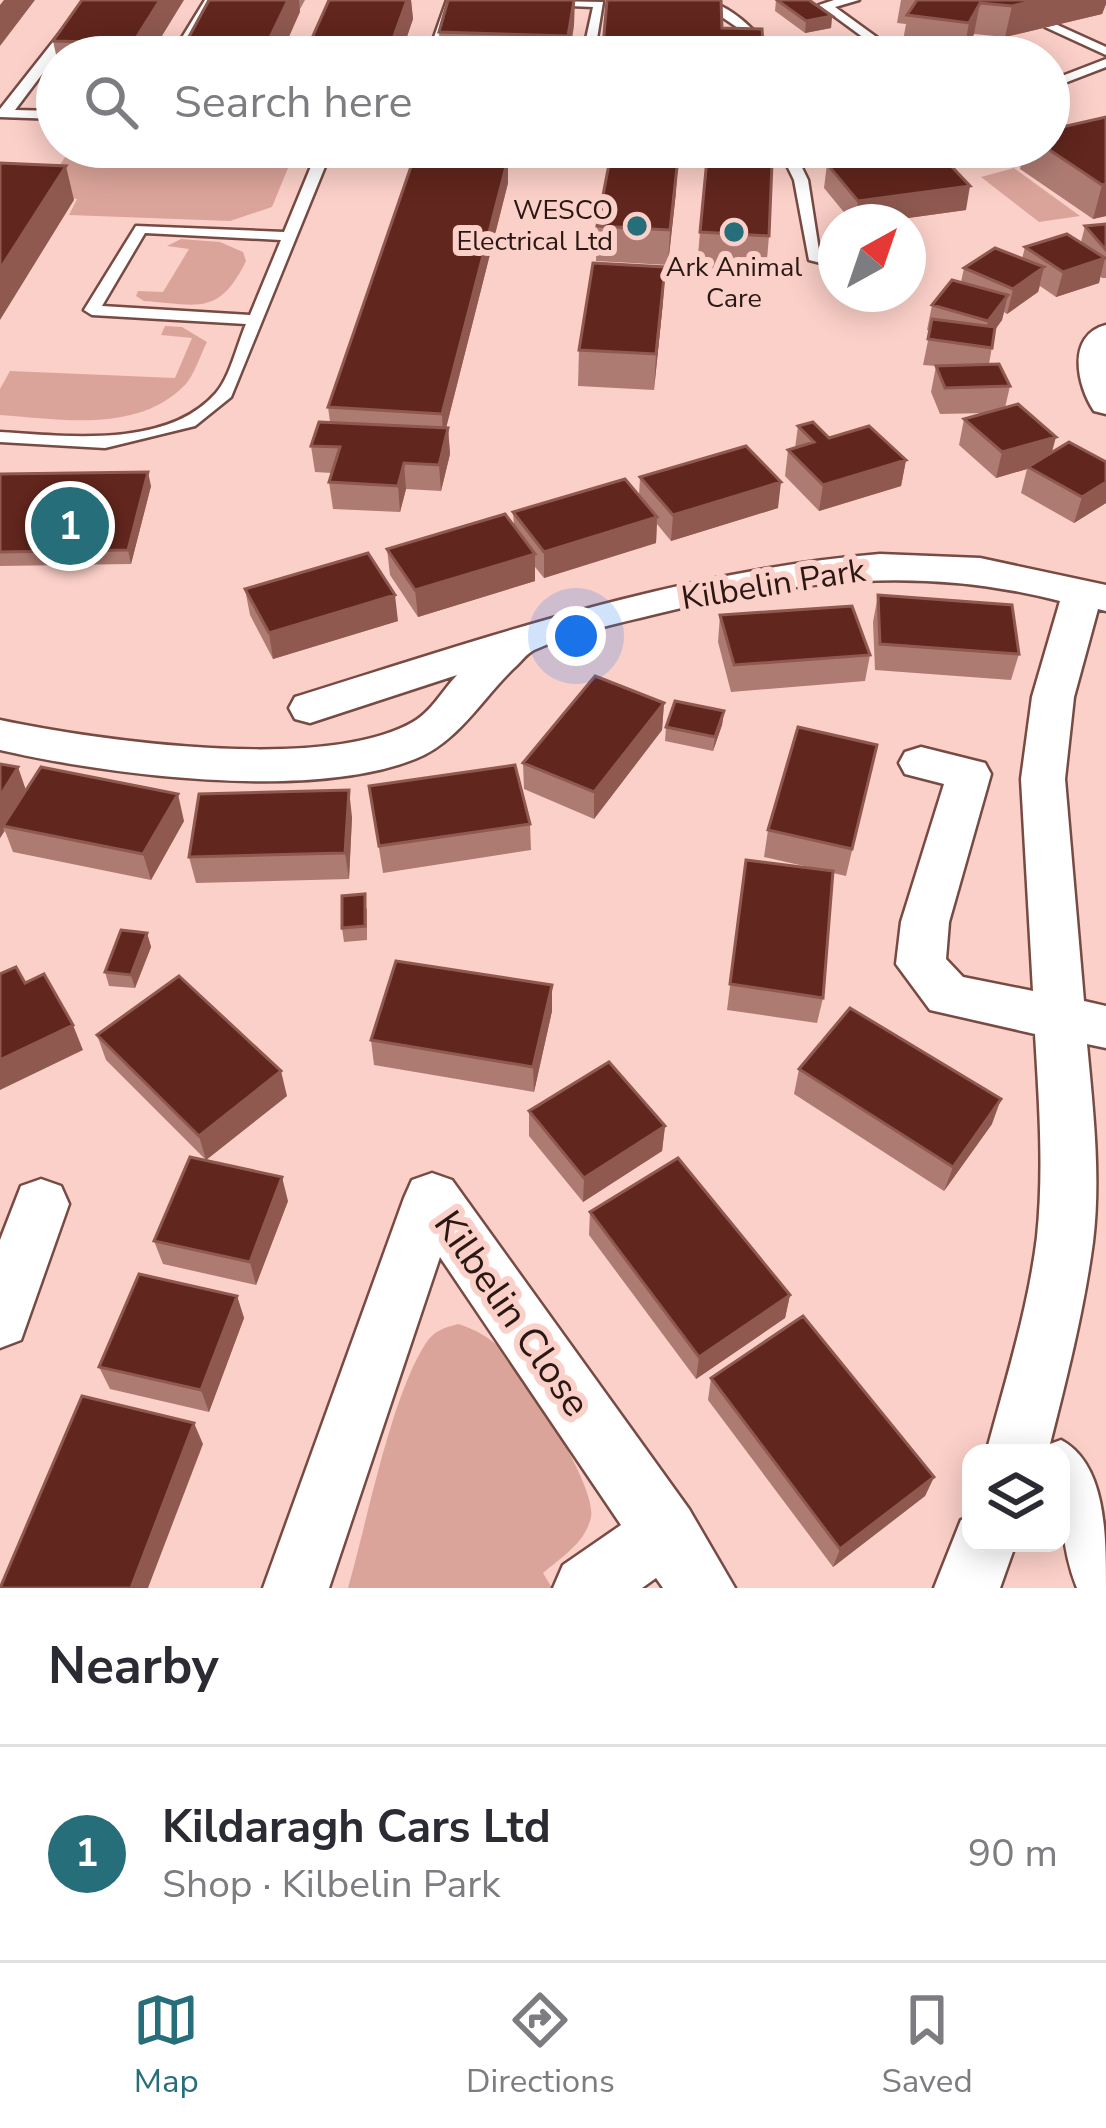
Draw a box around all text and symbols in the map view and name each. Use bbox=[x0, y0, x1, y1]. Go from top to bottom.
search box bbox=[36, 36, 1070, 168]
icon: search bbox=[78, 69, 144, 135]
text: Search here bbox=[174, 72, 413, 133]
place label: WESCO Electrical Ltd bbox=[456, 192, 613, 260]
north arrow bbox=[818, 204, 926, 312]
marker: WESCO Electrical Ltd bbox=[624, 213, 650, 239]
marker: Ark Animal Care bbox=[721, 219, 747, 245]
place label: Ark Animal Care bbox=[666, 249, 802, 317]
pin: 1 bbox=[31, 481, 109, 571]
street label: Kilbelin Park bbox=[678, 548, 869, 621]
your location bbox=[546, 606, 606, 666]
street label: Kilbelin Close bbox=[421, 1200, 602, 1427]
map controls bbox=[962, 1444, 1070, 1552]
button: layers bbox=[962, 1444, 1070, 1552]
text: Nearby bbox=[48, 1631, 219, 1701]
text: Kildaragh Cars Ltd bbox=[162, 1797, 551, 1858]
text: 1 bbox=[75, 1827, 99, 1880]
text: 90 m bbox=[968, 1827, 1058, 1880]
text: Shop · Kilbelin Park bbox=[162, 1858, 501, 1911]
tab: Map bbox=[133, 1987, 199, 2104]
tab: Directions bbox=[466, 1987, 615, 2104]
tab: Saved bbox=[881, 1987, 973, 2104]

